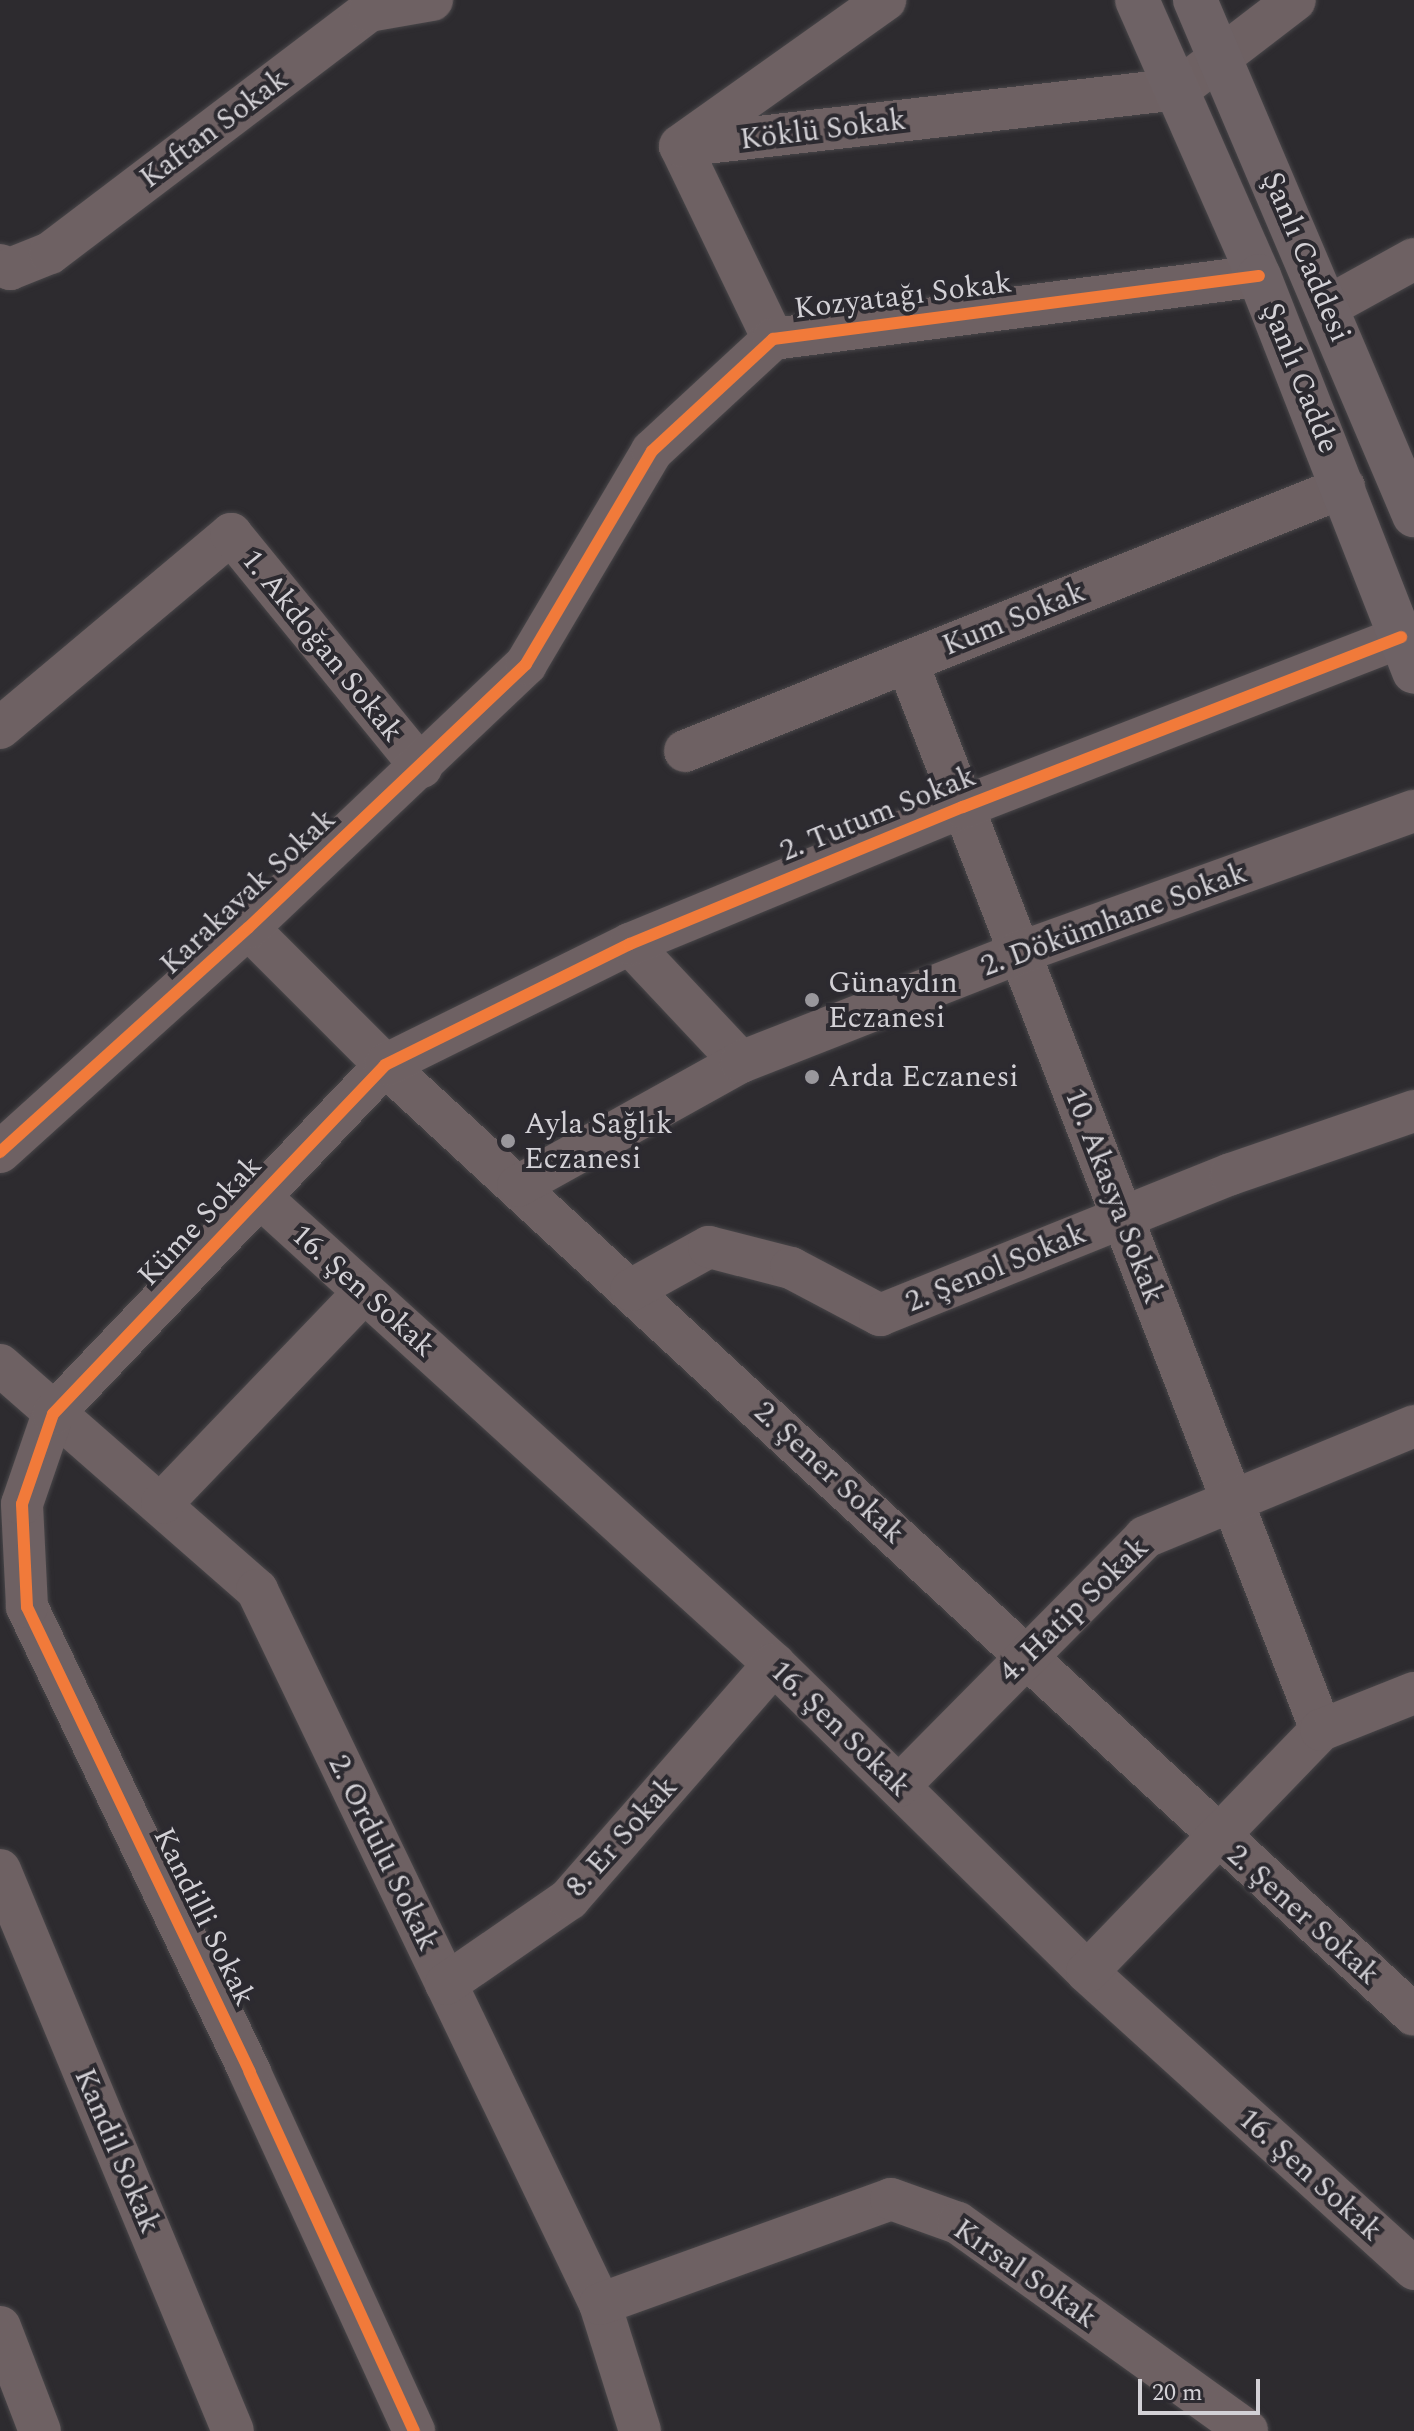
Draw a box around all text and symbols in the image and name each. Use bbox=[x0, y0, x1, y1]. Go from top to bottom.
street label: Kaftan Sokak bbox=[133, 62, 295, 196]
street label: Köklü Sokak bbox=[738, 102, 908, 158]
street label: Şanlı Caddesi bbox=[1254, 167, 1358, 347]
street label: Kozyatağı Sokak bbox=[792, 265, 1014, 327]
street label: Şanlı Cadde bbox=[1254, 298, 1346, 458]
street label: 1. Akdoğan Sokak bbox=[233, 542, 411, 750]
street label: Kum Sokak bbox=[937, 574, 1091, 664]
street label: 2. Tutum Sokak bbox=[775, 758, 981, 870]
street label: Karakavak Sokak bbox=[153, 802, 343, 982]
street label: 2. Dökümhane Sokak bbox=[976, 855, 1252, 985]
place label: Günaydın Eczanesi bbox=[828, 965, 958, 1036]
marker: Günaydın Eczanesi bbox=[803, 991, 821, 1009]
place label: Arda Eczanesi bbox=[828, 1059, 1019, 1095]
marker: Arda Eczanesi bbox=[803, 1068, 821, 1086]
street label: 10. Akasya Sokak bbox=[1056, 1083, 1172, 1309]
place label: Ayla Sağlık Eczanesi bbox=[524, 1106, 673, 1176]
marker: Ayla Sağlık Eczanesi bbox=[499, 1132, 517, 1150]
street label: Küme Sokak bbox=[130, 1148, 270, 1294]
street label: 2. Şenol Sokak bbox=[901, 1215, 1091, 1321]
street label: 16. Şen Sokak bbox=[284, 1217, 442, 1365]
street label: 2. Şener Sokak bbox=[746, 1394, 912, 1552]
street label: 4. Hatip Sokak bbox=[992, 1530, 1156, 1690]
street label: 16. Şen Sokak bbox=[762, 1653, 918, 1805]
street label: 2. Ordulu Sokak bbox=[320, 1749, 446, 1957]
street label: 8. Er Sokak bbox=[559, 1769, 685, 1905]
street label: Kandilli Sokak bbox=[145, 1822, 263, 2012]
street label: 2. Şener Sokak bbox=[1219, 1837, 1387, 1993]
street label: Kandil Sokak bbox=[66, 2063, 168, 2239]
street label: 16. Şen Sokak bbox=[1231, 2101, 1389, 2249]
street label: Kırsal Sokak bbox=[946, 2211, 1104, 2337]
scale bar bbox=[1142, 2363, 1264, 2413]
text: 20 m bbox=[1152, 2375, 1203, 2411]

